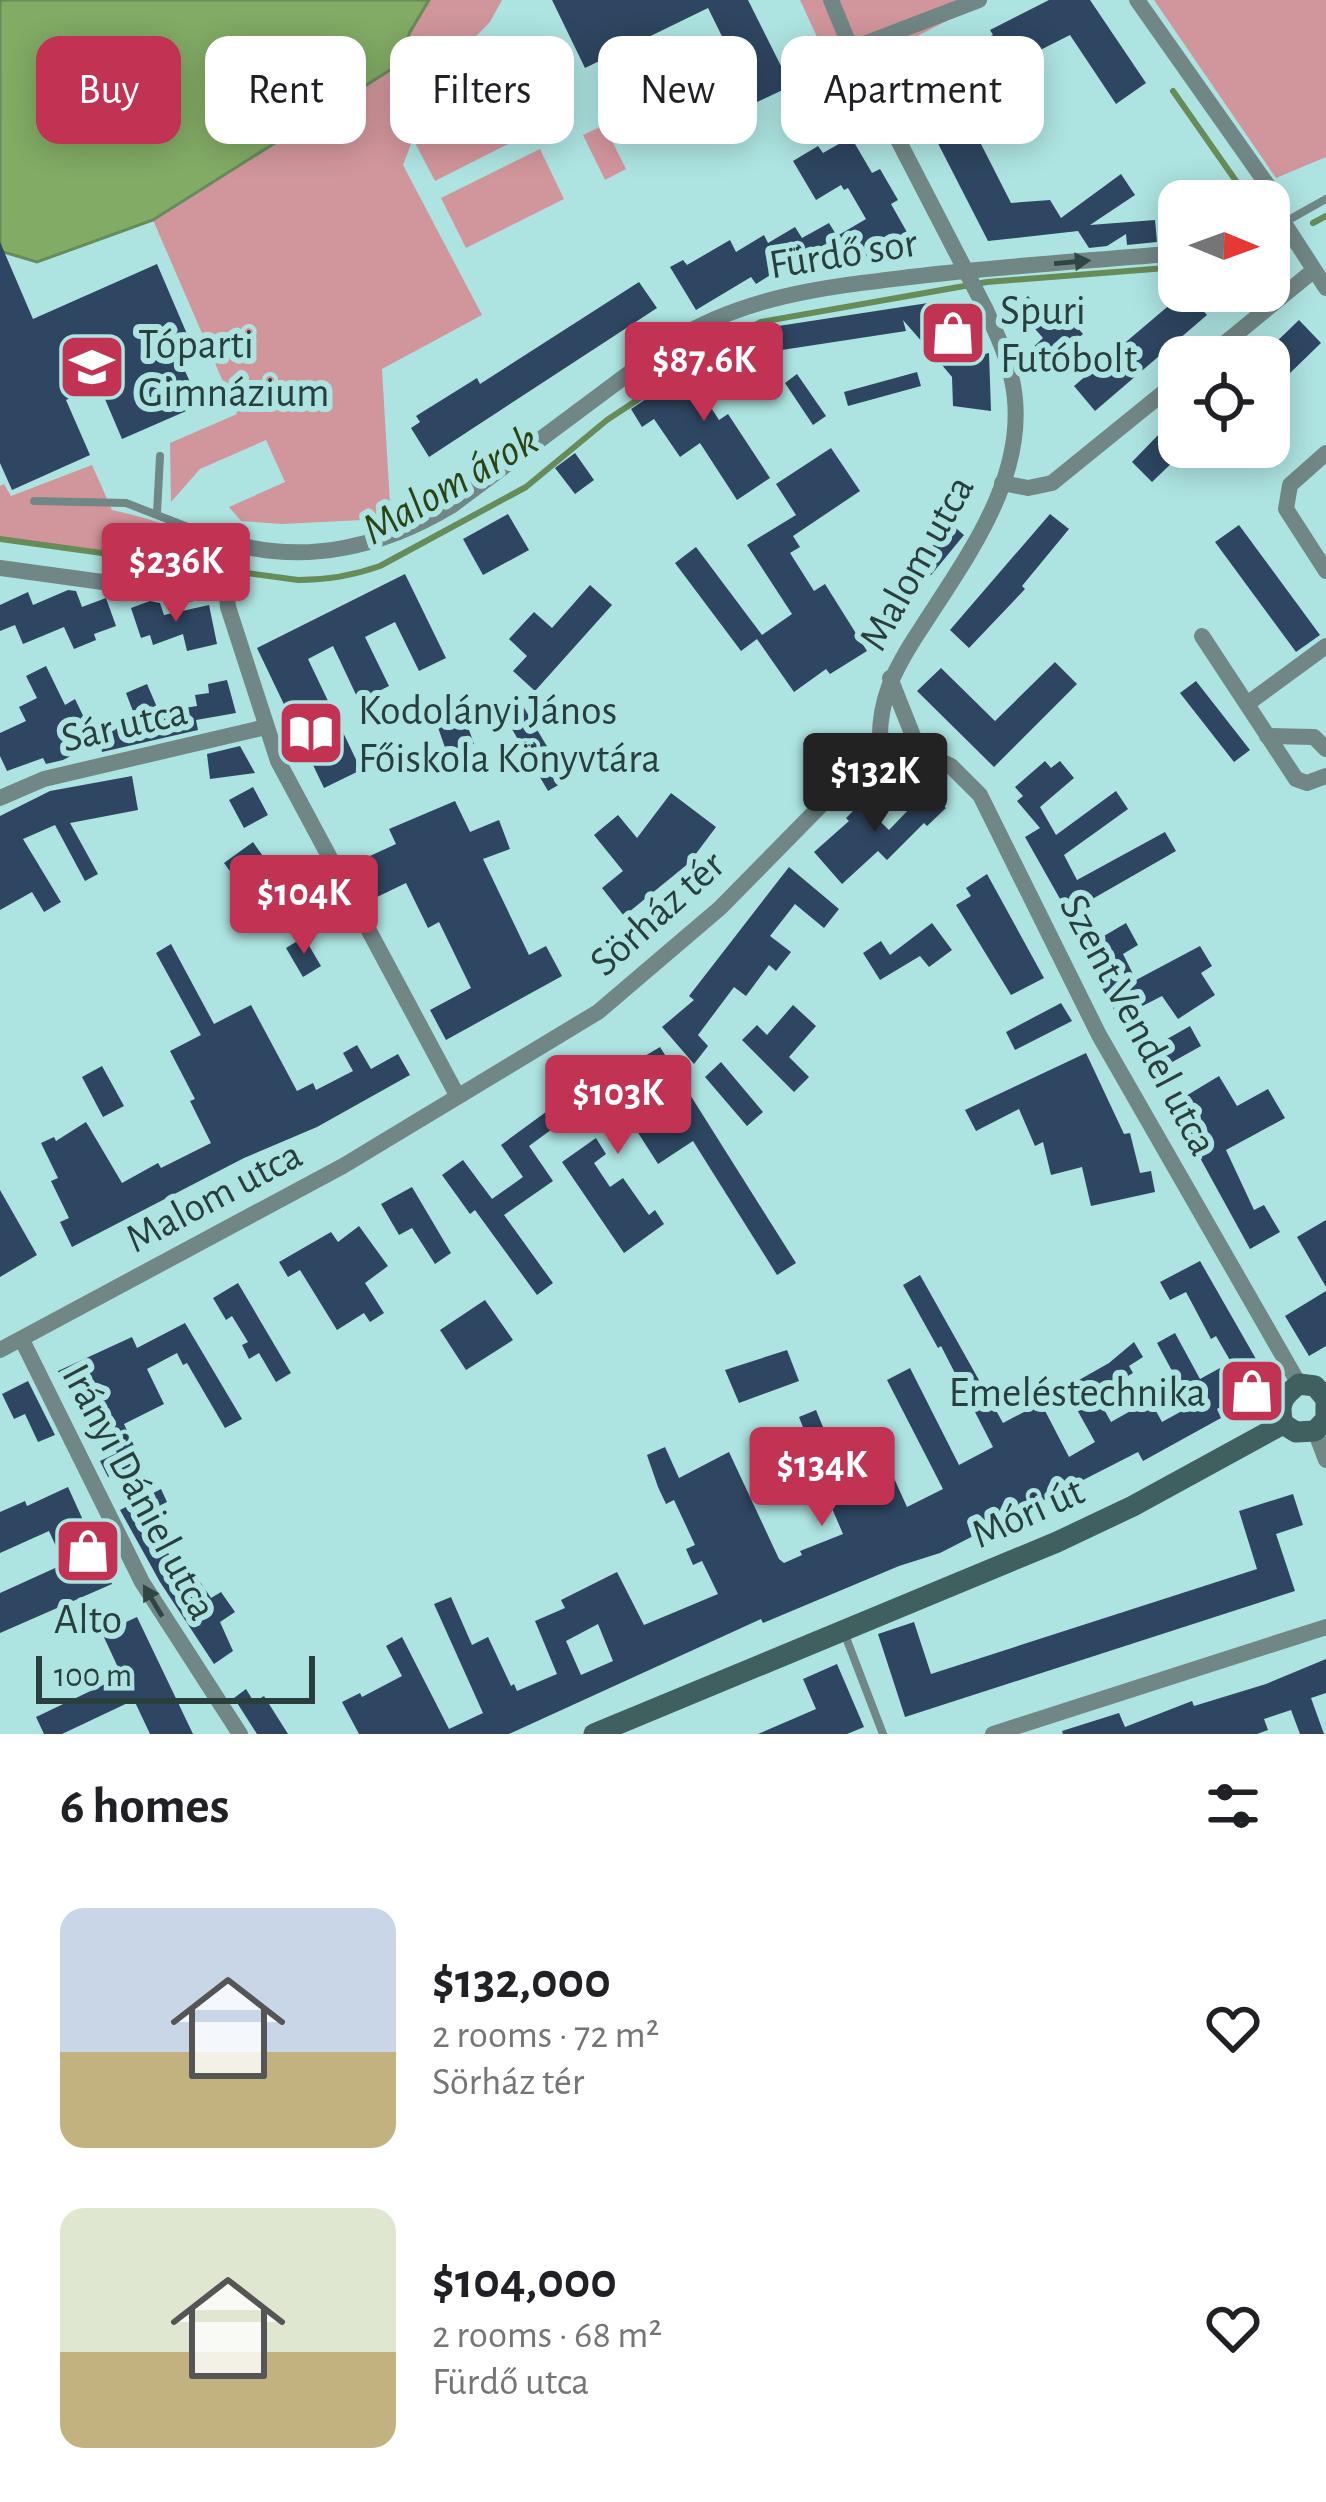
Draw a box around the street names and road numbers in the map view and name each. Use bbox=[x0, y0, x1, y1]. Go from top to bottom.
street label: Fürdő sor bbox=[766, 221, 921, 286]
street label: Malom utca bbox=[852, 469, 982, 657]
street label: Sár utca bbox=[57, 690, 191, 760]
street label: Sörház tér bbox=[582, 843, 733, 984]
street label: Szent Vendel utca bbox=[1052, 888, 1225, 1162]
street label: Malom utca bbox=[119, 1133, 309, 1261]
street label: Irányi Dániel utca bbox=[54, 1357, 224, 1627]
street label: Móri út bbox=[965, 1470, 1090, 1556]

